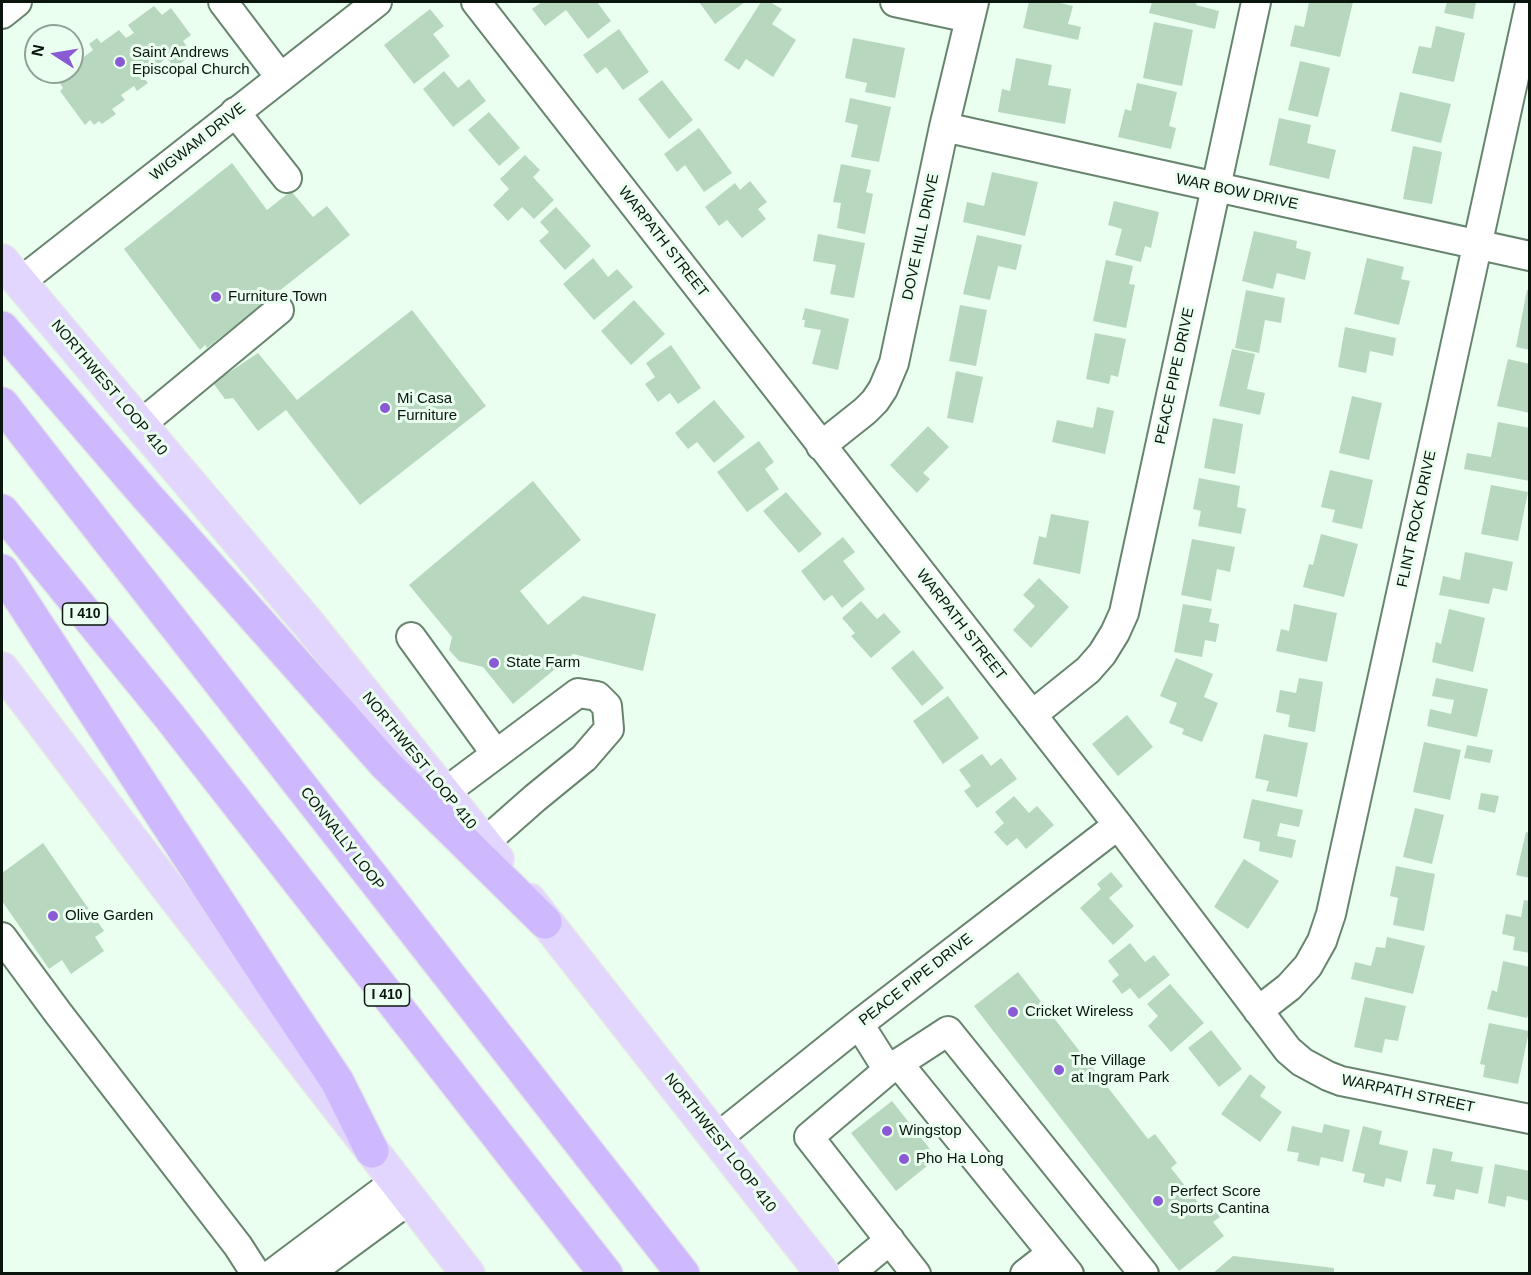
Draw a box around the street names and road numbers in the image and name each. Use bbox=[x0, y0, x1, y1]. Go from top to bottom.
street label: WIGWAM DRIVE bbox=[147, 99, 249, 185]
street label: WAR BOW DRIVE bbox=[1174, 170, 1300, 214]
street label: DOVE HILL DRIVE bbox=[899, 172, 943, 302]
street label: WARPATH STREET bbox=[614, 183, 712, 301]
street label: PEACE PIPE DRIVE bbox=[1152, 306, 1198, 446]
street label: NORTHWEST LOOP 410 bbox=[47, 317, 171, 459]
street label: FLINT ROCK DRIVE bbox=[1394, 449, 1440, 589]
street label: WARPATH STREET bbox=[912, 566, 1010, 684]
road number: I 410 bbox=[62, 603, 107, 625]
street label: NORTHWEST LOOP 410 bbox=[358, 689, 480, 833]
street label: CONNALLY LOOP bbox=[296, 784, 388, 894]
street label: PEACE PIPE DRIVE bbox=[856, 930, 976, 1030]
road number: I 410 bbox=[364, 984, 410, 1006]
street label: NORTHWEST LOOP 410 bbox=[660, 1070, 780, 1216]
street label: WARPATH STREET bbox=[1340, 1071, 1476, 1117]

